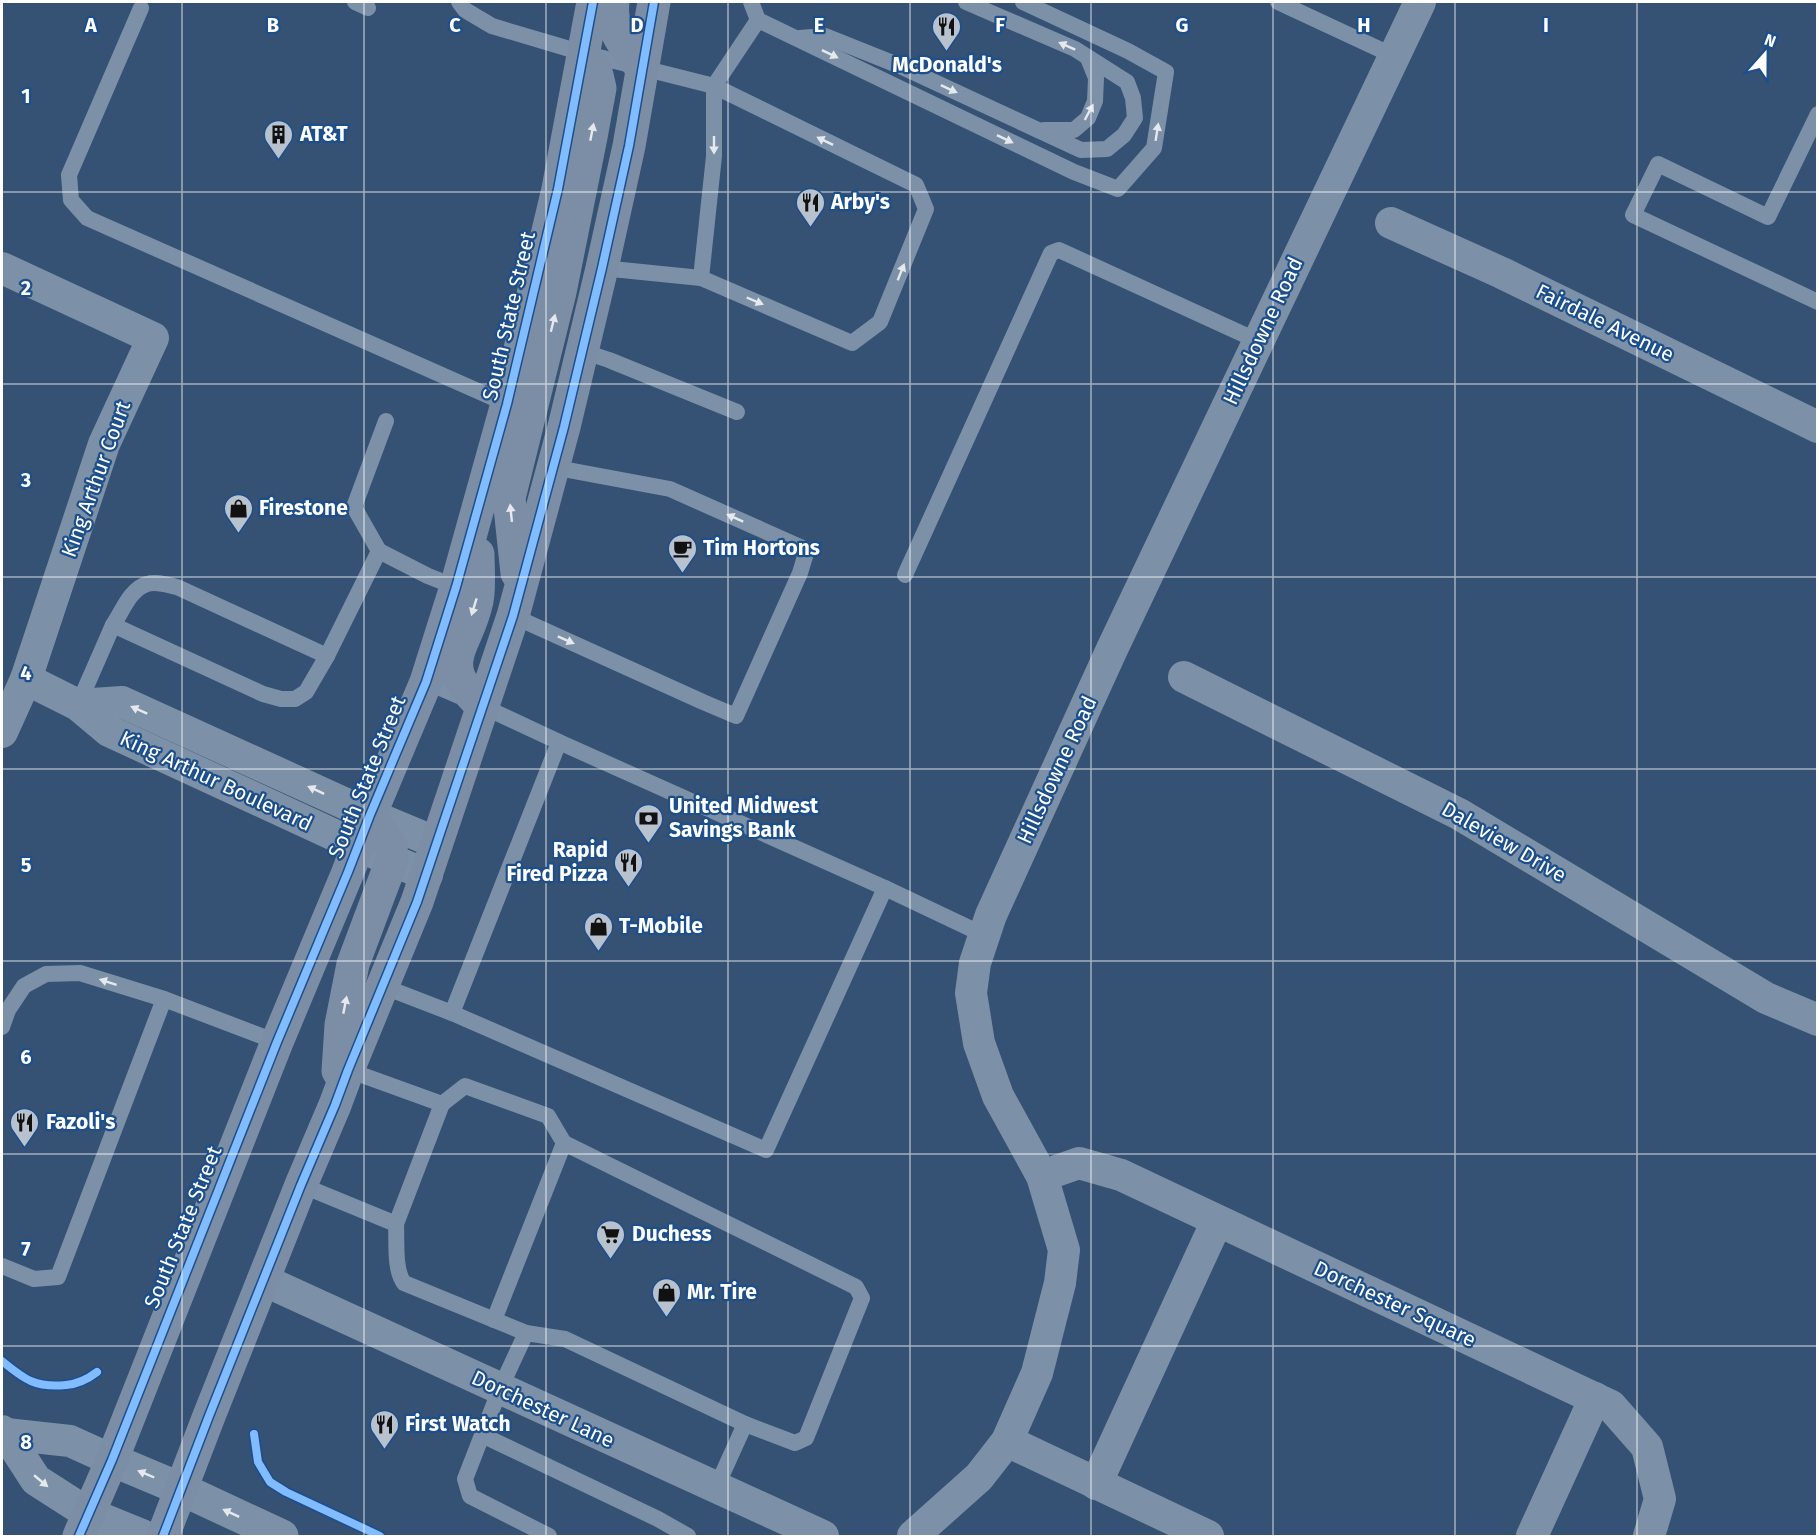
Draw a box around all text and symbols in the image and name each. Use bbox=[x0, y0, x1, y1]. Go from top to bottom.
restaurant icon: McDonald's bbox=[931, 10, 963, 52]
text: A bbox=[84, 13, 98, 37]
text: B bbox=[267, 13, 279, 37]
text: C bbox=[449, 13, 461, 37]
text: D bbox=[630, 13, 644, 37]
text: E bbox=[814, 13, 824, 37]
text: F bbox=[995, 13, 1005, 37]
text: G bbox=[1176, 13, 1188, 37]
text: H bbox=[1357, 13, 1371, 37]
text: I bbox=[1543, 13, 1549, 37]
north arrow bbox=[1735, 24, 1795, 84]
text: N bbox=[1762, 30, 1779, 51]
one-way arrow bbox=[1058, 42, 1075, 51]
one-way arrow bbox=[821, 49, 838, 58]
place label: McDonald's bbox=[892, 52, 1002, 78]
text: 1 bbox=[21, 84, 31, 108]
one-way arrow bbox=[940, 85, 958, 94]
one-way arrow bbox=[1085, 104, 1094, 121]
building icon: AT&T bbox=[263, 118, 295, 160]
place label: AT&T bbox=[299, 121, 348, 147]
one-way arrow bbox=[1152, 122, 1161, 141]
one-way arrow bbox=[588, 123, 597, 142]
one-way arrow bbox=[997, 134, 1014, 143]
one-way arrow bbox=[709, 135, 719, 154]
one-way arrow bbox=[816, 136, 833, 145]
restaurant icon: Arby's bbox=[794, 186, 826, 228]
place label: Arby's bbox=[830, 189, 890, 215]
street label: South State Street bbox=[477, 228, 541, 403]
street label: Hillsdowne Road bbox=[1217, 253, 1309, 409]
one-way arrow bbox=[896, 263, 906, 281]
text: 2 bbox=[21, 276, 31, 300]
street label: Fairdale Avenue bbox=[1532, 278, 1678, 368]
one-way arrow bbox=[746, 296, 764, 306]
one-way arrow bbox=[548, 314, 558, 333]
street label: King Arthur Court bbox=[56, 397, 136, 561]
text: 3 bbox=[20, 468, 31, 492]
shop icon: Firestone bbox=[222, 492, 254, 534]
place label: Firestone bbox=[259, 495, 348, 521]
one-way arrow bbox=[506, 503, 516, 522]
one-way arrow bbox=[725, 513, 743, 523]
cafe icon: Tim Hortons bbox=[666, 532, 698, 574]
place label: Tim Hortons bbox=[703, 535, 820, 561]
one-way arrow bbox=[469, 598, 478, 616]
one-way arrow bbox=[557, 636, 575, 646]
text: 4 bbox=[20, 661, 32, 685]
street label: South State Street bbox=[323, 692, 412, 862]
street label: Hillsdowne Road bbox=[1011, 692, 1103, 848]
one-way arrow bbox=[130, 704, 148, 714]
street label: King Arthur Boulevard bbox=[116, 725, 316, 837]
one-way arrow bbox=[308, 786, 325, 795]
place label: United Midwest Savings Bank bbox=[669, 793, 819, 843]
street label: Daleview Drive bbox=[1437, 796, 1571, 888]
bank icon: United Midwest Savings Bank bbox=[632, 802, 664, 844]
place label: Rapid Fired Pizza bbox=[507, 837, 608, 887]
restaurant icon: Rapid Fired Pizza bbox=[613, 846, 645, 888]
text: 5 bbox=[21, 853, 32, 877]
shop icon: T-Mobile bbox=[582, 910, 614, 952]
place label: T-Mobile bbox=[619, 913, 703, 939]
one-way arrow bbox=[99, 976, 117, 986]
one-way arrow bbox=[341, 996, 350, 1015]
text: 6 bbox=[20, 1045, 32, 1069]
restaurant icon: Fazoli's bbox=[9, 1106, 41, 1148]
place label: Fazoli's bbox=[46, 1109, 115, 1135]
street label: South State Street bbox=[139, 1142, 228, 1312]
supermarket icon: Duchess bbox=[595, 1218, 627, 1260]
place label: Duchess bbox=[632, 1221, 712, 1247]
text: 7 bbox=[21, 1237, 31, 1261]
street label: Dorchester Square bbox=[1310, 1255, 1480, 1353]
shop icon: Mr. Tire bbox=[650, 1276, 682, 1318]
place label: Mr. Tire bbox=[687, 1279, 757, 1305]
street label: Dorchester Lane bbox=[467, 1365, 619, 1453]
restaurant icon: First Watch bbox=[368, 1408, 400, 1450]
place label: First Watch bbox=[405, 1411, 511, 1437]
text: 8 bbox=[20, 1430, 32, 1454]
one-way arrow bbox=[137, 1469, 155, 1479]
one-way arrow bbox=[33, 1474, 48, 1488]
one-way arrow bbox=[223, 1508, 240, 1517]

